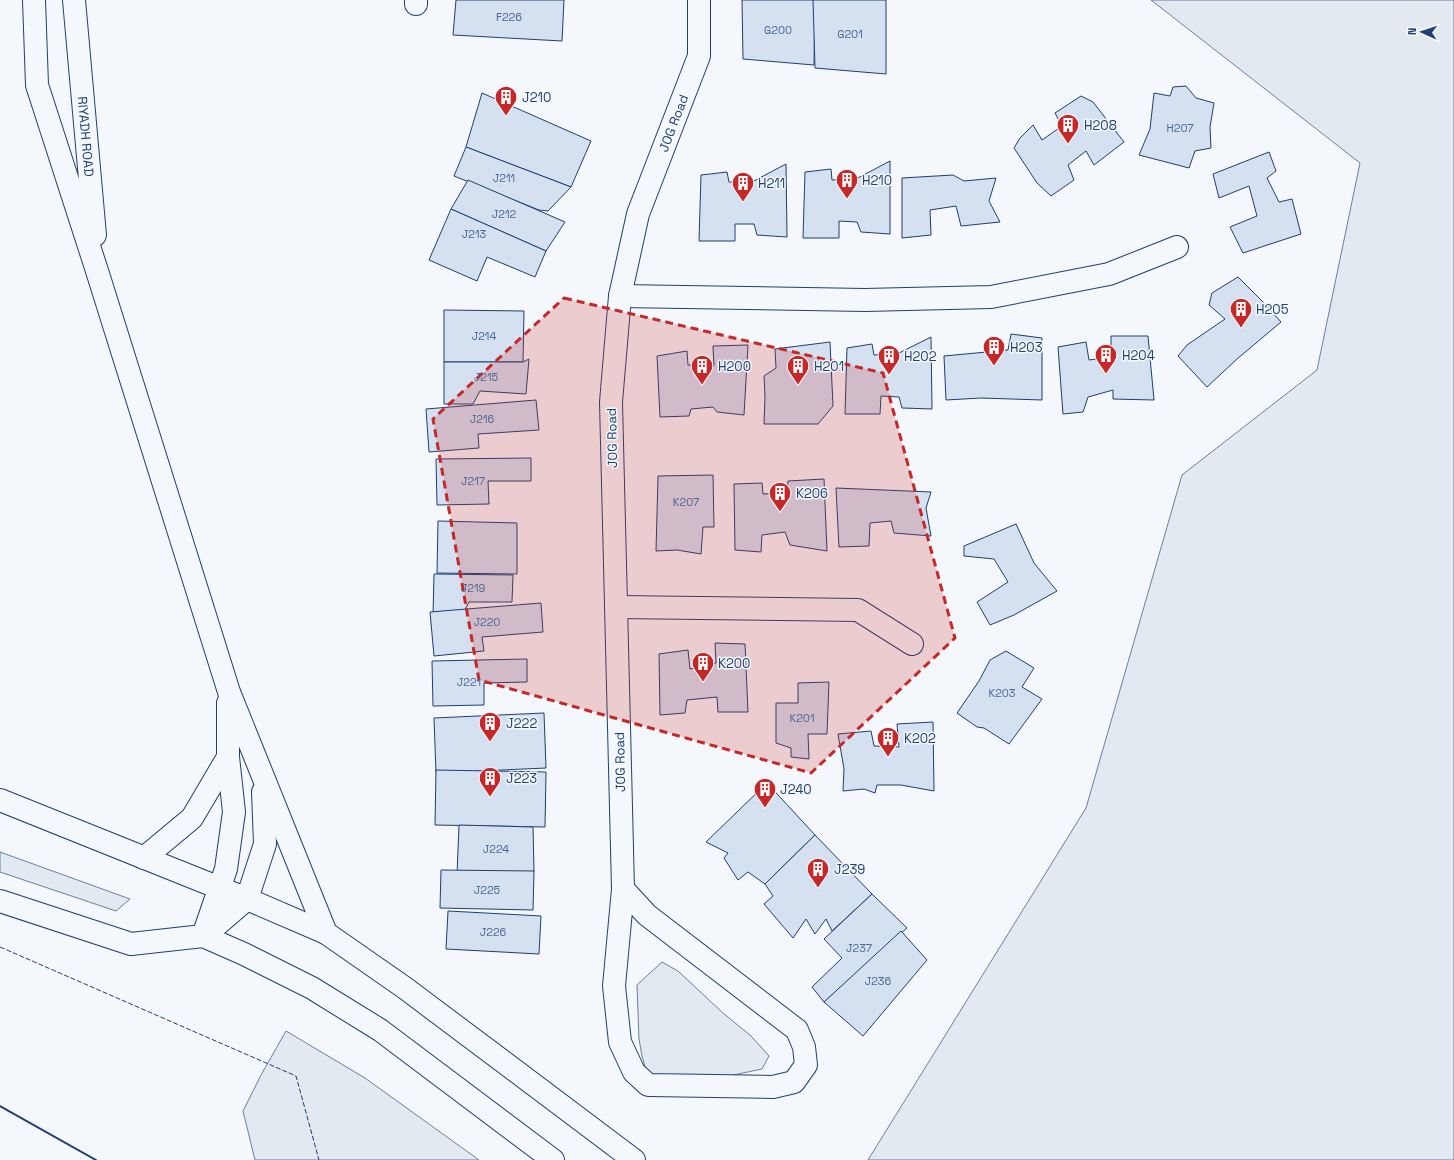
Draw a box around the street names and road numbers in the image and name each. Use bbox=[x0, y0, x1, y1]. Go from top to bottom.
street label: JOG Road bbox=[654, 92, 692, 154]
street label: RIYADH ROAD bbox=[74, 96, 98, 177]
street label: JOG Road bbox=[603, 408, 621, 468]
street label: JOG Road bbox=[611, 732, 629, 792]

